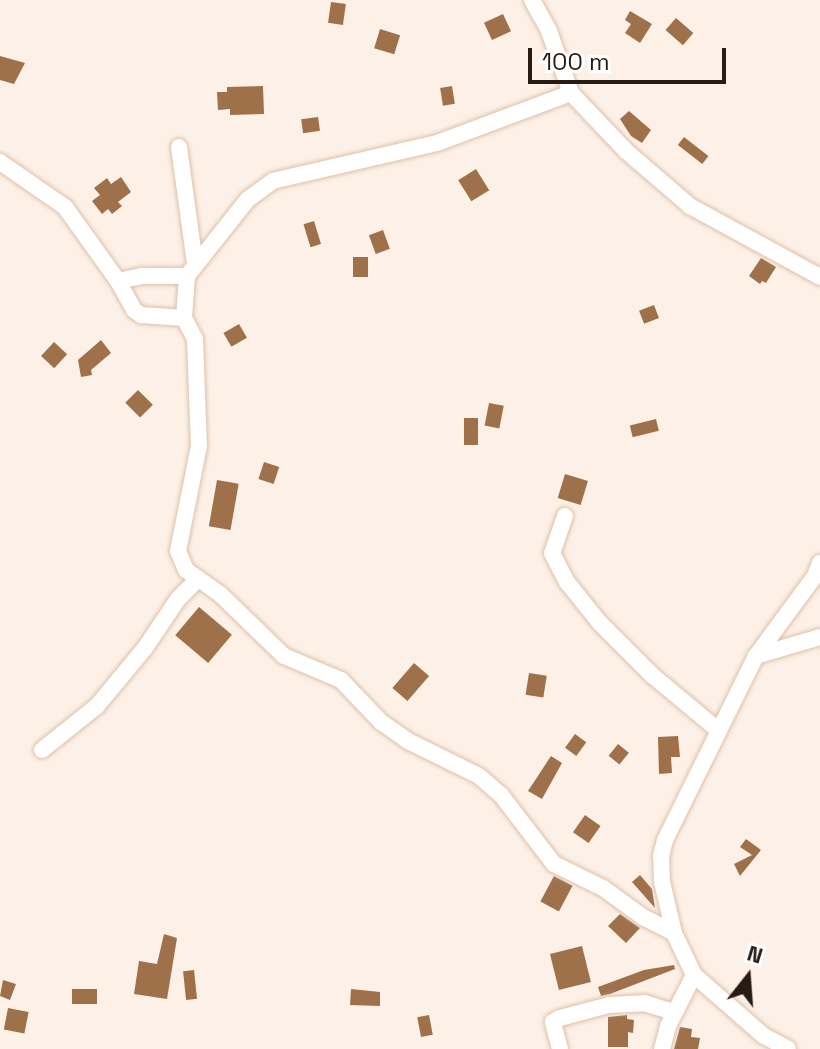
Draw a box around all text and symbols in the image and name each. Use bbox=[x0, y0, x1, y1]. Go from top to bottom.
scale bar bbox=[532, 32, 730, 82]
text: 100 m bbox=[542, 46, 610, 77]
north arrow bbox=[708, 937, 788, 1017]
text: N bbox=[744, 939, 766, 970]

